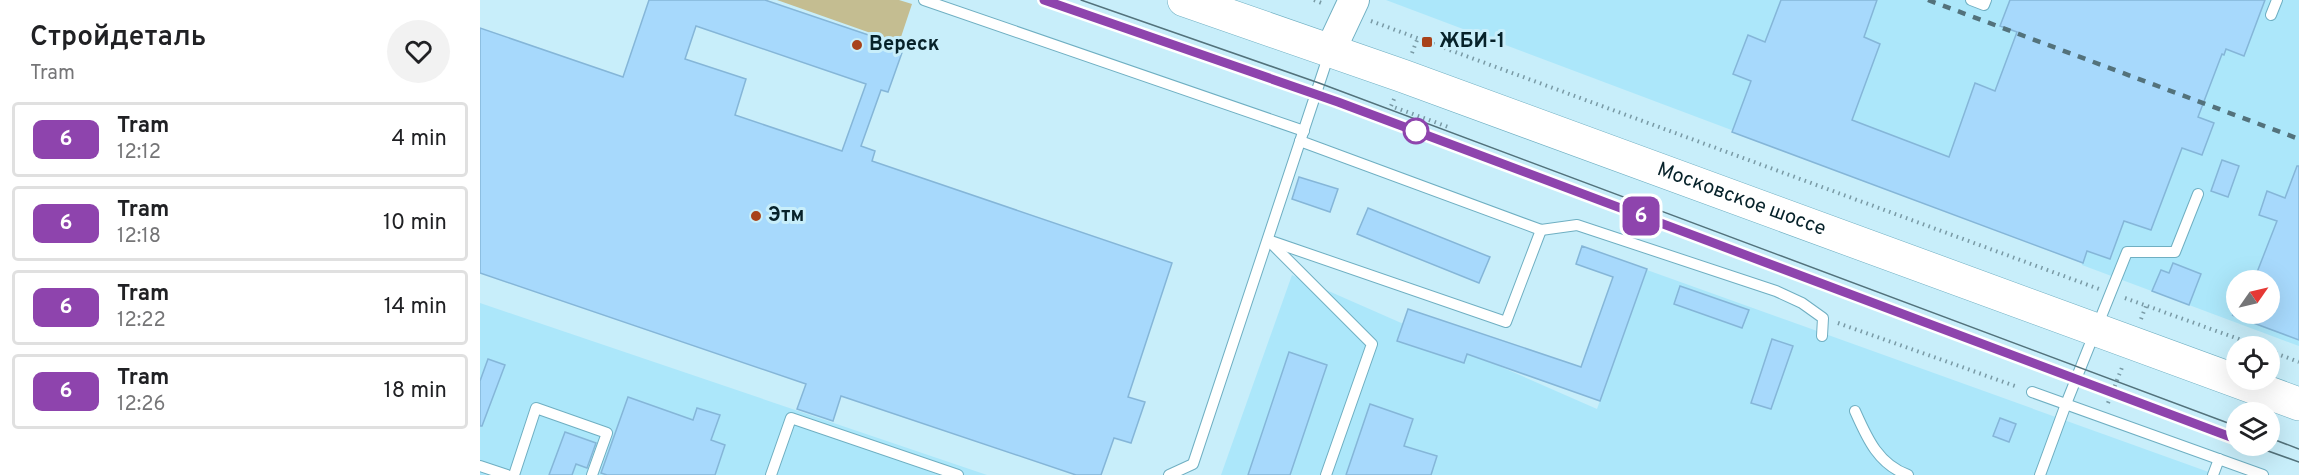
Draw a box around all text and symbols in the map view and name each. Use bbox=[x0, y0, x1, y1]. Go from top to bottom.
text: Стройдеталь bbox=[30, 20, 206, 56]
button: heart bbox=[387, 20, 450, 83]
place label: ЖБИ-1 bbox=[1439, 29, 1505, 55]
place label: Вереск bbox=[869, 32, 940, 58]
marker: ЖБИ-1 bbox=[1420, 35, 1434, 49]
marker: Вереск bbox=[850, 38, 864, 52]
text: Tram bbox=[30, 61, 75, 87]
text: Tram bbox=[117, 113, 169, 140]
unlabelled marker bbox=[1403, 118, 1429, 144]
text: 6 bbox=[60, 126, 72, 153]
text: 4 min bbox=[392, 126, 447, 153]
text: 12:12 bbox=[117, 140, 161, 166]
street label: Московское шоссе bbox=[1653, 157, 1829, 243]
line badge: 6 bbox=[1622, 196, 1660, 236]
text: Tram bbox=[117, 197, 169, 224]
place label: Этм bbox=[768, 203, 804, 229]
text: 6 bbox=[1635, 203, 1647, 230]
marker: Этм bbox=[749, 209, 763, 223]
text: 6 bbox=[60, 210, 72, 237]
text: 10 min bbox=[383, 210, 447, 237]
text: 12:18 bbox=[117, 224, 161, 250]
north arrow bbox=[2226, 270, 2280, 324]
map controls bbox=[2226, 270, 2280, 456]
text: Tram bbox=[117, 281, 169, 308]
text: 6 bbox=[60, 294, 72, 321]
text: 14 min bbox=[384, 294, 447, 321]
text: 12:22 bbox=[117, 308, 166, 334]
button: locate bbox=[2226, 336, 2280, 390]
text: Tram bbox=[117, 365, 169, 392]
text: 6 bbox=[60, 378, 72, 405]
text: 18 min bbox=[384, 378, 447, 405]
text: 12:26 bbox=[117, 392, 165, 418]
button: layers bbox=[2226, 402, 2280, 456]

